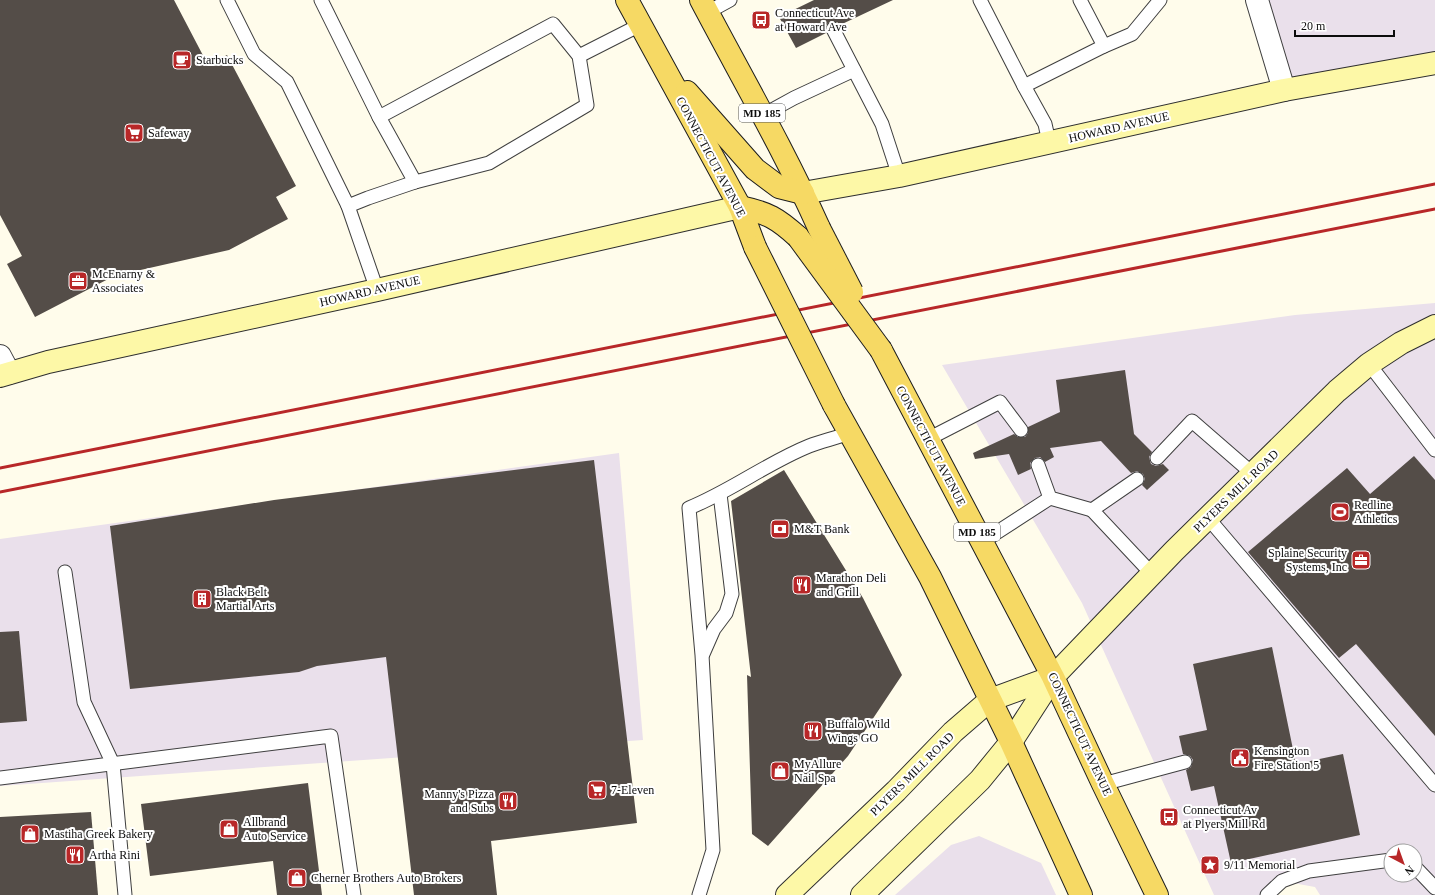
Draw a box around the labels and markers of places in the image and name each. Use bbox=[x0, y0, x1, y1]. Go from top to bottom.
place label: Connecticut Ave at Howard Ave bbox=[775, 6, 854, 34]
bus stop icon: Connecticut Ave at Howard Ave bbox=[750, 9, 772, 31]
cafe icon: Starbucks bbox=[171, 49, 193, 71]
place label: Starbucks bbox=[196, 53, 244, 67]
supermarket icon: Safeway bbox=[123, 122, 145, 144]
place label: Safeway bbox=[148, 126, 189, 140]
place label: McEnarny & Associates bbox=[92, 267, 156, 295]
office icon: McEnarny & Associates bbox=[67, 270, 89, 292]
place label: Redline Athletics bbox=[1354, 498, 1398, 526]
sports icon: Redline Athletics bbox=[1329, 501, 1351, 523]
bank icon: M&T Bank bbox=[769, 518, 791, 540]
place label: M&T Bank bbox=[794, 522, 849, 536]
place label: Splaine Security Systems, Inc bbox=[1268, 546, 1347, 574]
office icon: Splaine Security Systems, Inc bbox=[1350, 549, 1372, 571]
place label: Marathon Deli and Grill bbox=[816, 571, 887, 599]
restaurant icon: Marathon Deli and Grill bbox=[791, 574, 813, 596]
place label: Black Belt Martial Arts bbox=[216, 585, 275, 613]
building icon: Black Belt Martial Arts bbox=[191, 588, 213, 610]
place label: Buffalo Wild Wings GO bbox=[827, 717, 890, 745]
restaurant icon: Buffalo Wild Wings GO bbox=[802, 720, 824, 742]
place label: Kensington Fire Station 5 bbox=[1254, 744, 1319, 772]
public building icon: Kensington Fire Station 5 bbox=[1229, 747, 1251, 769]
place label: MyAllure Nail Spa bbox=[794, 757, 841, 785]
shop icon: MyAllure Nail Spa bbox=[769, 760, 791, 782]
supermarket icon: 7-Eleven bbox=[586, 779, 608, 801]
place label: 7-Eleven bbox=[611, 783, 654, 797]
place label: Manny's Pizza and Subs bbox=[424, 787, 495, 815]
restaurant icon: Manny's Pizza and Subs bbox=[497, 790, 519, 812]
place label: Connecticut Av at Plyers Mill Rd bbox=[1183, 803, 1265, 831]
bus stop icon: Connecticut Av at Plyers Mill Rd bbox=[1158, 806, 1180, 828]
place label: Allbrand Auto Service bbox=[243, 815, 306, 843]
shop icon: Allbrand Auto Service bbox=[218, 818, 240, 840]
shop icon: Mastiha Greek Bakery bbox=[19, 823, 41, 845]
place label: Mastiha Greek Bakery bbox=[44, 827, 153, 841]
restaurant icon: Artha Rini bbox=[64, 844, 86, 866]
place label: Artha Rini bbox=[89, 848, 141, 862]
place icon: 9/11 Memorial bbox=[1199, 854, 1221, 876]
place label: 9/11 Memorial bbox=[1224, 858, 1296, 872]
shop icon: Cherner Brothers Auto Brokers bbox=[286, 867, 308, 889]
place label: Cherner Brothers Auto Brokers bbox=[311, 871, 462, 885]

